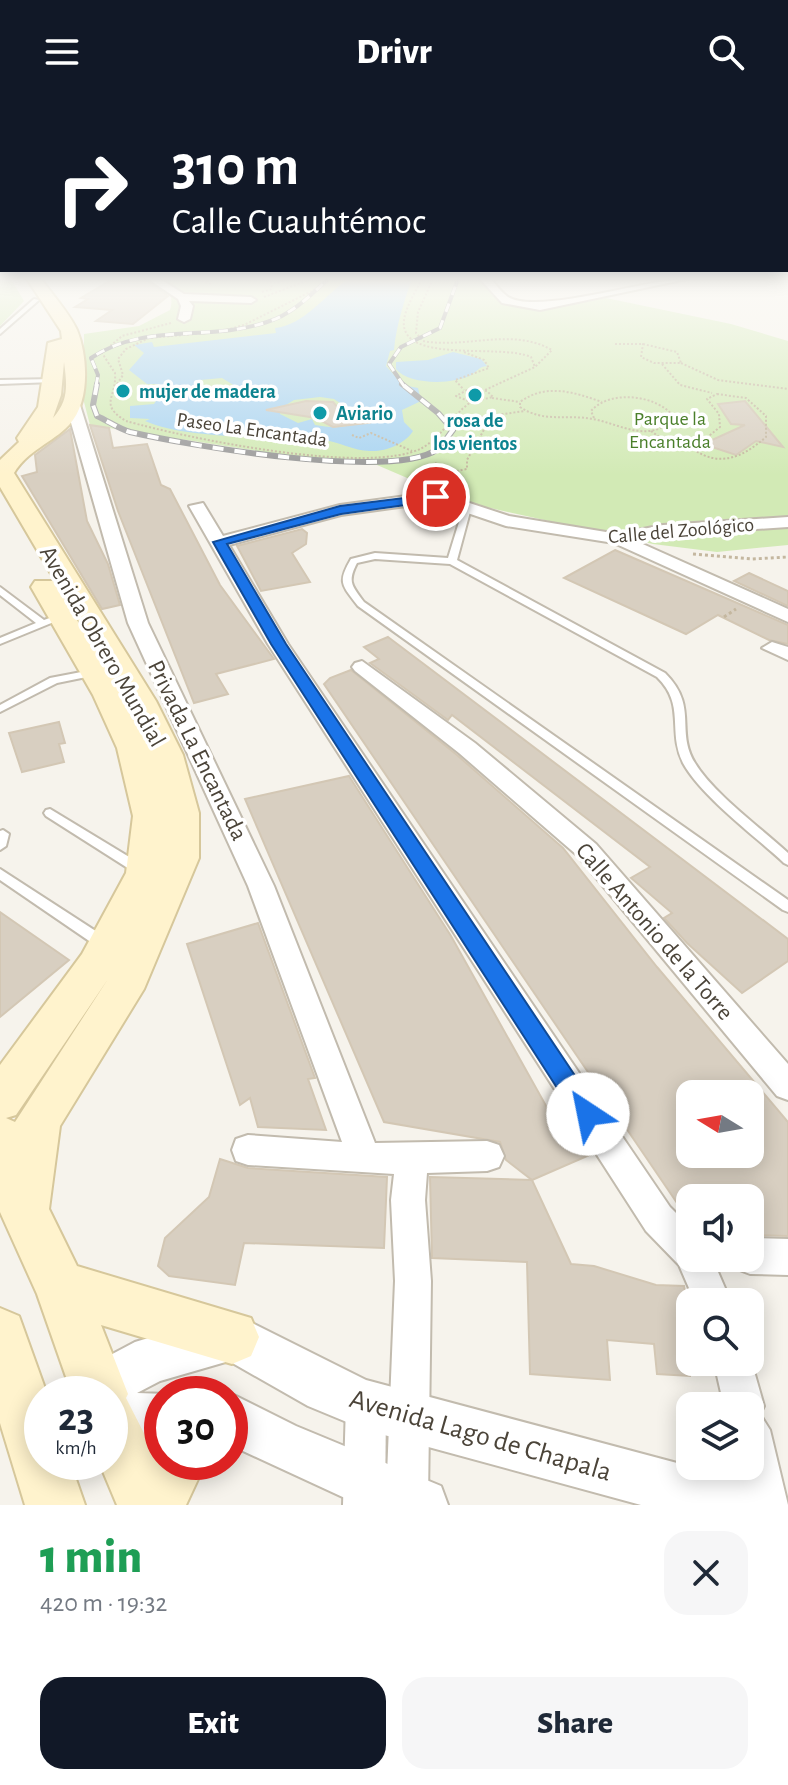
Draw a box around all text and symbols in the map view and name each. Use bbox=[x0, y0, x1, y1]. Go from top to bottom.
icon: menu bbox=[40, 30, 84, 74]
icon: search bbox=[704, 30, 748, 74]
text: Drivr bbox=[356, 34, 432, 70]
icon: right bbox=[40, 136, 144, 240]
text: 310 m bbox=[172, 139, 299, 195]
text: Calle Cuauhtémoc bbox=[172, 204, 426, 240]
marker: mujer de madera bbox=[114, 382, 132, 400]
place label: mujer de madera bbox=[139, 382, 276, 402]
marker: rosa de los vientos bbox=[466, 386, 484, 404]
marker: Aviario bbox=[311, 404, 329, 422]
place label: Aviario bbox=[336, 404, 393, 424]
park label: Parque la Encantada bbox=[629, 409, 711, 452]
street label: Paseo La Encantada bbox=[175, 410, 328, 450]
place label: rosa de los vientos bbox=[433, 411, 517, 454]
pin bbox=[402, 463, 470, 531]
icon: arrive bbox=[414, 475, 458, 519]
street label: Calle del Zoológico bbox=[607, 515, 755, 547]
street label: Avenida Obrero Mundial bbox=[35, 542, 169, 751]
street label: Privada La Encantada bbox=[143, 657, 251, 844]
street label: Calle Antonio de la Torre bbox=[571, 839, 737, 1025]
position arrow bbox=[546, 1072, 630, 1156]
north arrow bbox=[676, 1080, 764, 1168]
map controls bbox=[676, 1080, 764, 1480]
button: sound bbox=[676, 1184, 764, 1272]
button: search bbox=[676, 1288, 764, 1376]
speed limit sign: 30 bbox=[144, 1376, 248, 1480]
street label: Avenida Lago de Chapala bbox=[346, 1385, 615, 1487]
button: layers bbox=[676, 1392, 764, 1480]
text: 23 bbox=[58, 1398, 94, 1438]
text: km/h bbox=[55, 1438, 97, 1458]
button: close bbox=[664, 1531, 748, 1615]
text: 1 min bbox=[40, 1534, 142, 1582]
text: 420 m · 19:32 bbox=[40, 1590, 167, 1616]
button: Exit bbox=[40, 1677, 386, 1769]
button: Share bbox=[402, 1677, 748, 1769]

